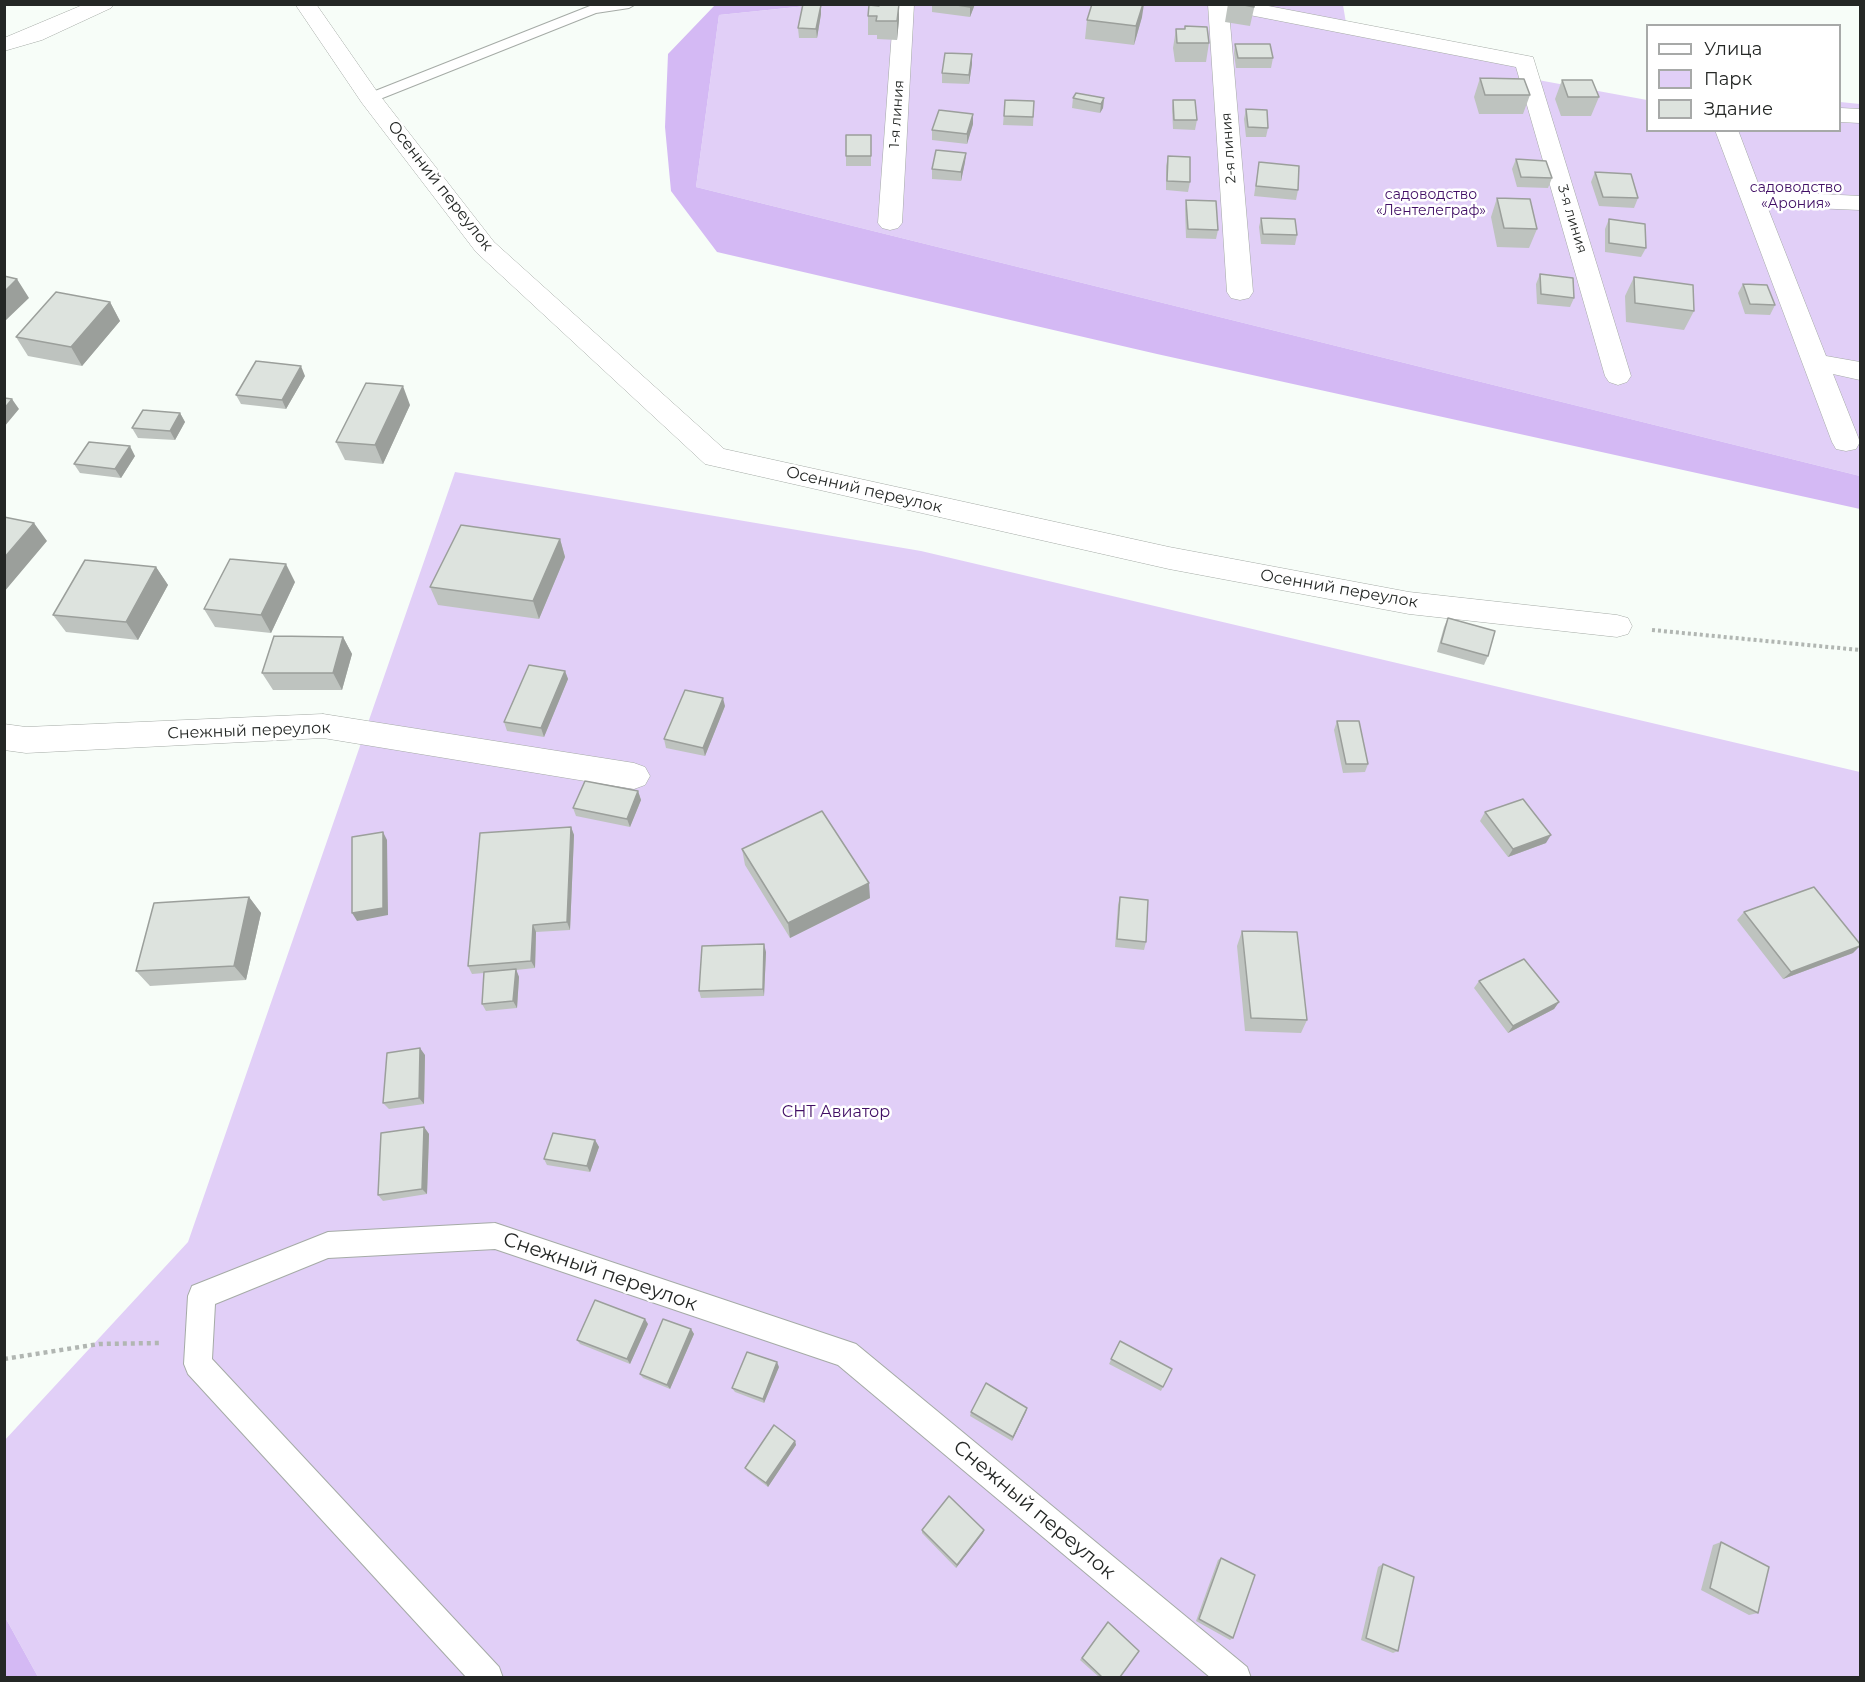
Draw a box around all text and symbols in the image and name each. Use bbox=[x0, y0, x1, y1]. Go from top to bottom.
legend bbox=[1646, 24, 1841, 132]
text: Улица bbox=[1704, 38, 1762, 60]
text: Парк bbox=[1704, 68, 1752, 90]
street label: 1-я линия bbox=[886, 79, 908, 149]
text: Здание bbox=[1704, 98, 1773, 120]
street label: 2-я линия bbox=[1218, 112, 1240, 184]
street label: Осенний переулок bbox=[383, 117, 497, 255]
park label: садоводство «Арония» bbox=[1750, 180, 1842, 212]
street label: 3-я линия bbox=[1554, 183, 1590, 255]
park label: садоводство «Лентелеграф» bbox=[1376, 187, 1486, 220]
street label: Осенний переулок bbox=[784, 463, 944, 517]
street label: Осенний переулок bbox=[1259, 566, 1419, 612]
street label: Снежный переулок bbox=[167, 719, 331, 743]
park label: СНТ Авиатор bbox=[782, 1102, 890, 1122]
street label: Снежный переулок bbox=[500, 1227, 700, 1317]
street label: Снежный переулок bbox=[948, 1435, 1120, 1585]

